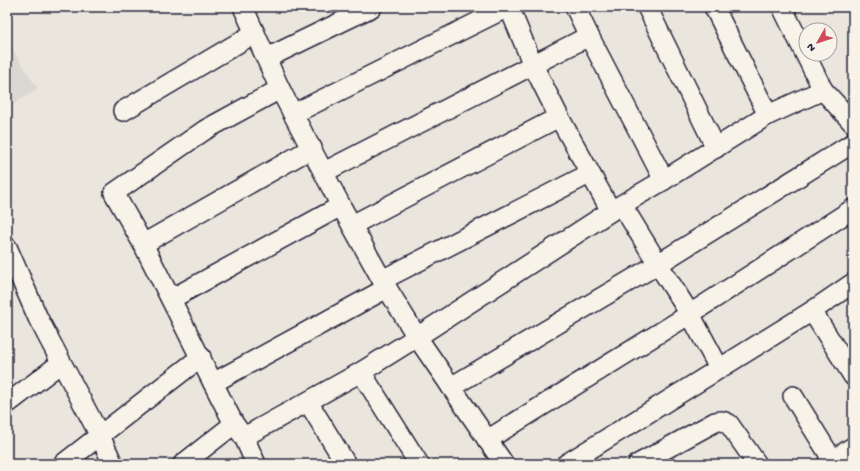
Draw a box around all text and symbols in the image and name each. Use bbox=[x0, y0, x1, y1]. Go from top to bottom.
north arrow bbox=[798, 22, 838, 62]
text: N bbox=[805, 40, 819, 54]

